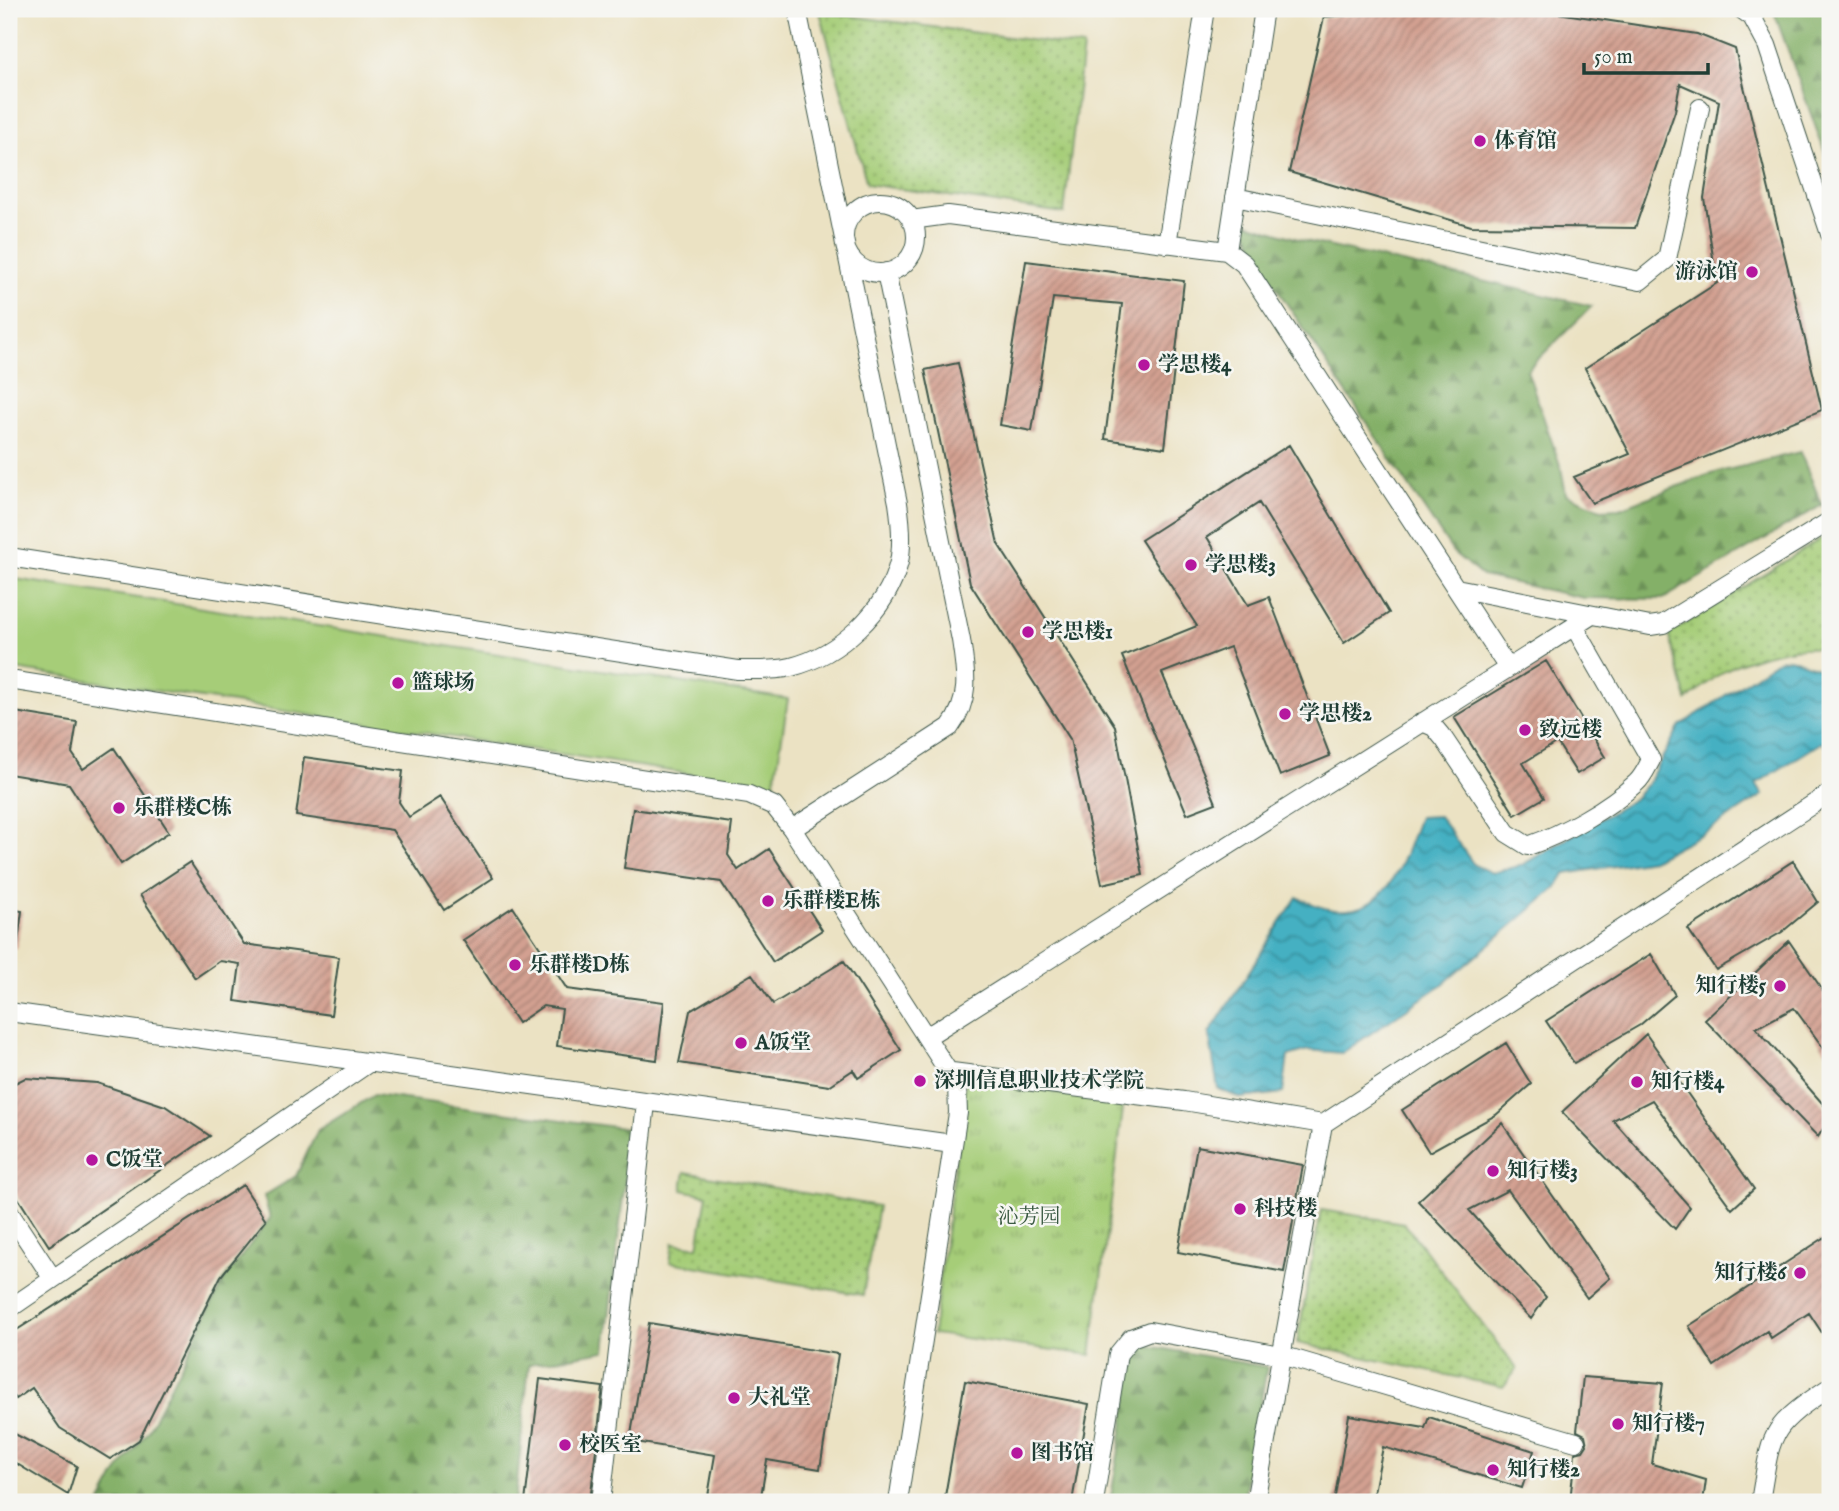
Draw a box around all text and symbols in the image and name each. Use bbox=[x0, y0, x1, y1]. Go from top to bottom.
scale bar bbox=[1584, 32, 1708, 76]
text: 50 m bbox=[1594, 44, 1633, 71]
place label: 体育馆 bbox=[1494, 128, 1557, 155]
marker: 体育馆 bbox=[1472, 133, 1488, 149]
place label: 游泳馆 bbox=[1675, 259, 1738, 286]
marker: 游泳馆 bbox=[1744, 264, 1760, 280]
place label: 学思楼4 bbox=[1158, 352, 1232, 379]
marker: 学思楼4 bbox=[1136, 357, 1152, 373]
place label: 学思楼3 bbox=[1205, 552, 1276, 579]
marker: 学思楼3 bbox=[1183, 557, 1199, 573]
place label: 学思楼1 bbox=[1042, 619, 1113, 646]
marker: 学思楼1 bbox=[1020, 624, 1036, 640]
place label: 篮球场 bbox=[412, 670, 475, 697]
marker: 篮球场 bbox=[390, 675, 406, 691]
place label: 学思楼2 bbox=[1299, 701, 1372, 728]
marker: 学思楼2 bbox=[1277, 706, 1293, 722]
place label: 致远楼 bbox=[1539, 717, 1602, 744]
marker: 致远楼 bbox=[1517, 722, 1533, 738]
place label: 乐群楼C栋 bbox=[133, 795, 232, 822]
marker: 乐群楼C栋 bbox=[111, 800, 127, 816]
place label: 乐群楼E栋 bbox=[782, 888, 881, 915]
marker: 乐群楼E栋 bbox=[760, 893, 776, 909]
place label: 乐群楼D栋 bbox=[529, 952, 630, 979]
marker: 乐群楼D栋 bbox=[507, 957, 523, 973]
place label: 知行楼5 bbox=[1695, 973, 1766, 1000]
marker: 知行楼5 bbox=[1772, 978, 1788, 994]
place label: A饭堂 bbox=[754, 1030, 811, 1057]
marker: A饭堂 bbox=[733, 1035, 749, 1051]
place label: 深圳信息职业技术学院 bbox=[934, 1068, 1144, 1095]
place label: 知行楼4 bbox=[1651, 1069, 1725, 1096]
marker: 深圳信息职业技术学院 bbox=[912, 1073, 928, 1089]
marker: 知行楼4 bbox=[1629, 1074, 1645, 1090]
place label: C饭堂 bbox=[106, 1147, 163, 1174]
marker: C饭堂 bbox=[84, 1152, 100, 1168]
place label: 知行楼3 bbox=[1507, 1158, 1578, 1185]
marker: 知行楼3 bbox=[1485, 1163, 1501, 1179]
place label: 科技楼 bbox=[1254, 1196, 1317, 1223]
marker: 科技楼 bbox=[1232, 1201, 1248, 1217]
park label: 沁芳园 bbox=[998, 1204, 1061, 1231]
place label: 知行楼6 bbox=[1714, 1260, 1787, 1287]
marker: 知行楼6 bbox=[1792, 1265, 1808, 1281]
place label: 大礼堂 bbox=[748, 1385, 811, 1412]
marker: 大礼堂 bbox=[726, 1390, 742, 1406]
place label: 知行楼7 bbox=[1632, 1411, 1705, 1438]
marker: 知行楼7 bbox=[1610, 1416, 1626, 1432]
place label: 校医室 bbox=[579, 1432, 642, 1459]
marker: 校医室 bbox=[557, 1437, 573, 1453]
place label: 图书馆 bbox=[1031, 1440, 1094, 1467]
marker: 图书馆 bbox=[1009, 1445, 1025, 1461]
place label: 知行楼2 bbox=[1507, 1457, 1580, 1484]
marker: 知行楼2 bbox=[1485, 1462, 1501, 1478]

